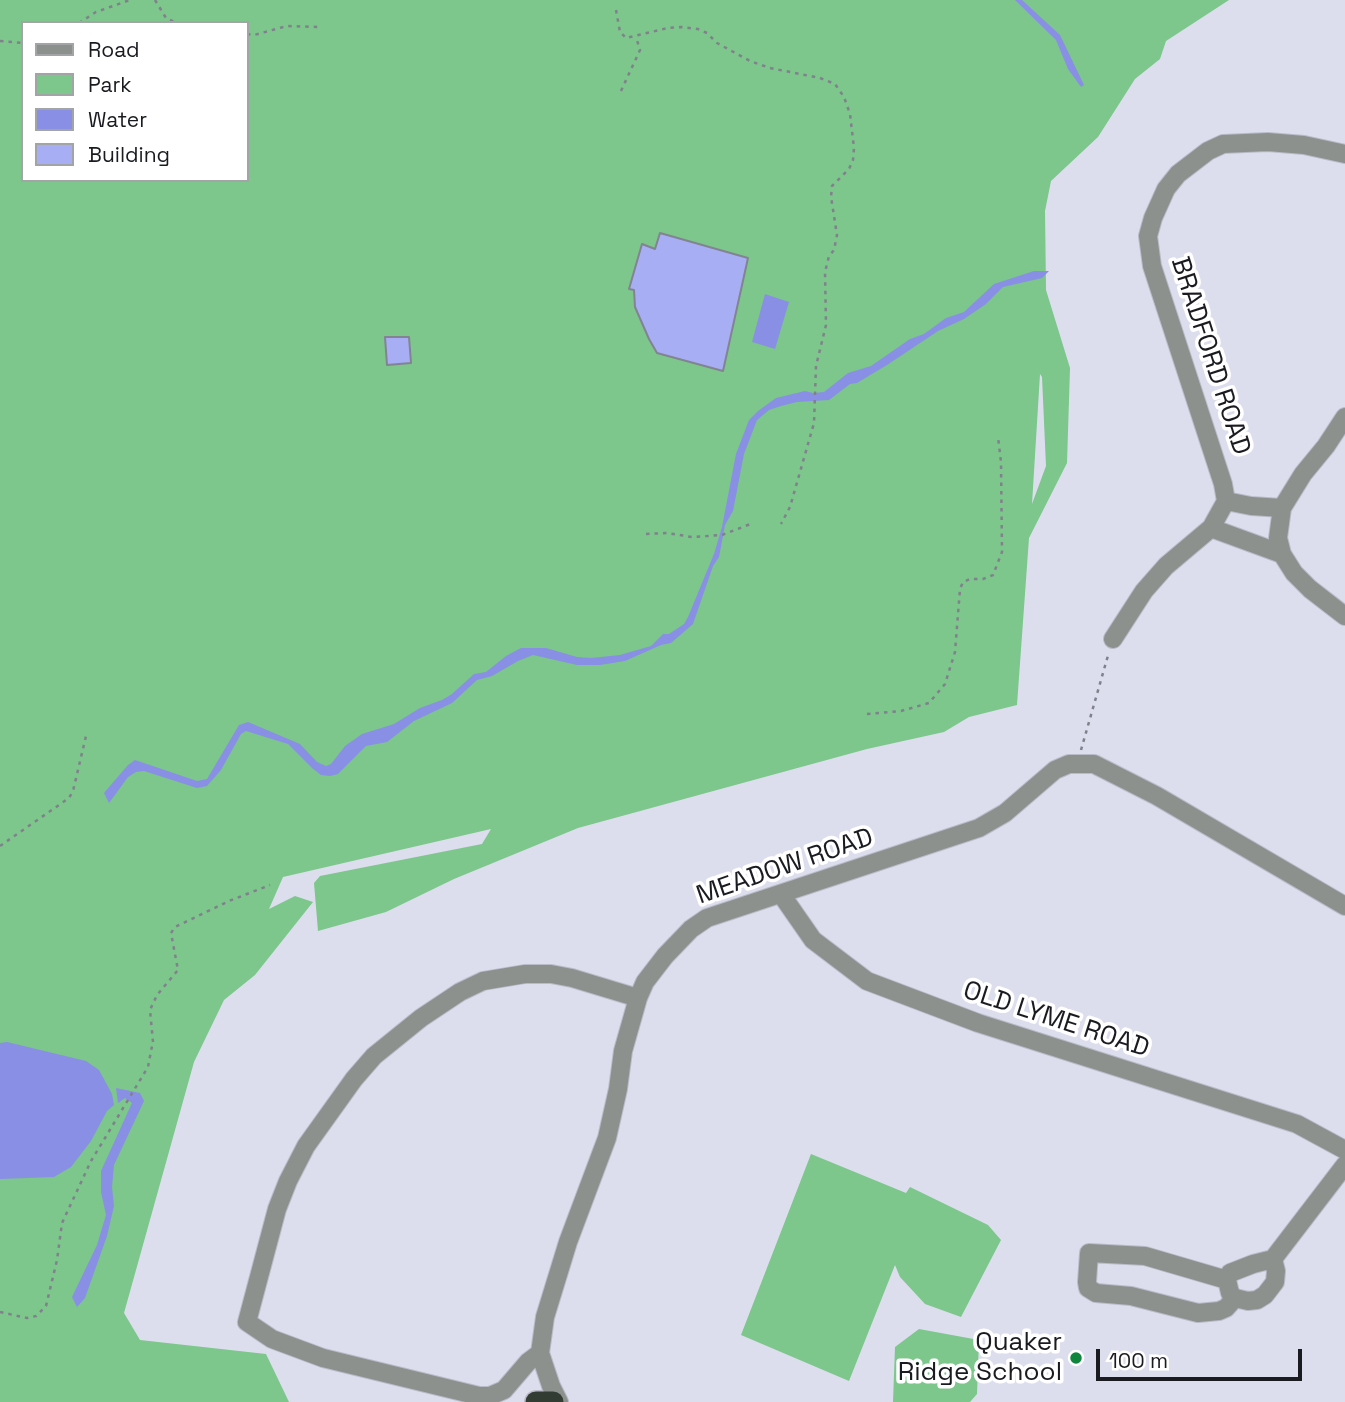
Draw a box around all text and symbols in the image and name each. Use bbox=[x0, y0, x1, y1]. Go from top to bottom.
legend bbox=[21, 21, 248, 182]
text: Road bbox=[88, 36, 140, 63]
text: Park bbox=[88, 71, 132, 98]
text: Water bbox=[88, 106, 147, 133]
text: Building bbox=[88, 141, 170, 168]
street label: BRADFORD ROAD bbox=[1163, 253, 1257, 459]
street label: MEADOW ROAD bbox=[693, 822, 877, 912]
street label: OLD LYME ROAD bbox=[959, 975, 1153, 1065]
place label: Quaker Ridge School bbox=[898, 1327, 1062, 1388]
scale bar bbox=[1100, 1336, 1306, 1380]
text: 100 m bbox=[1109, 1347, 1168, 1374]
marker: Quaker Ridge School bbox=[1068, 1350, 1084, 1366]

